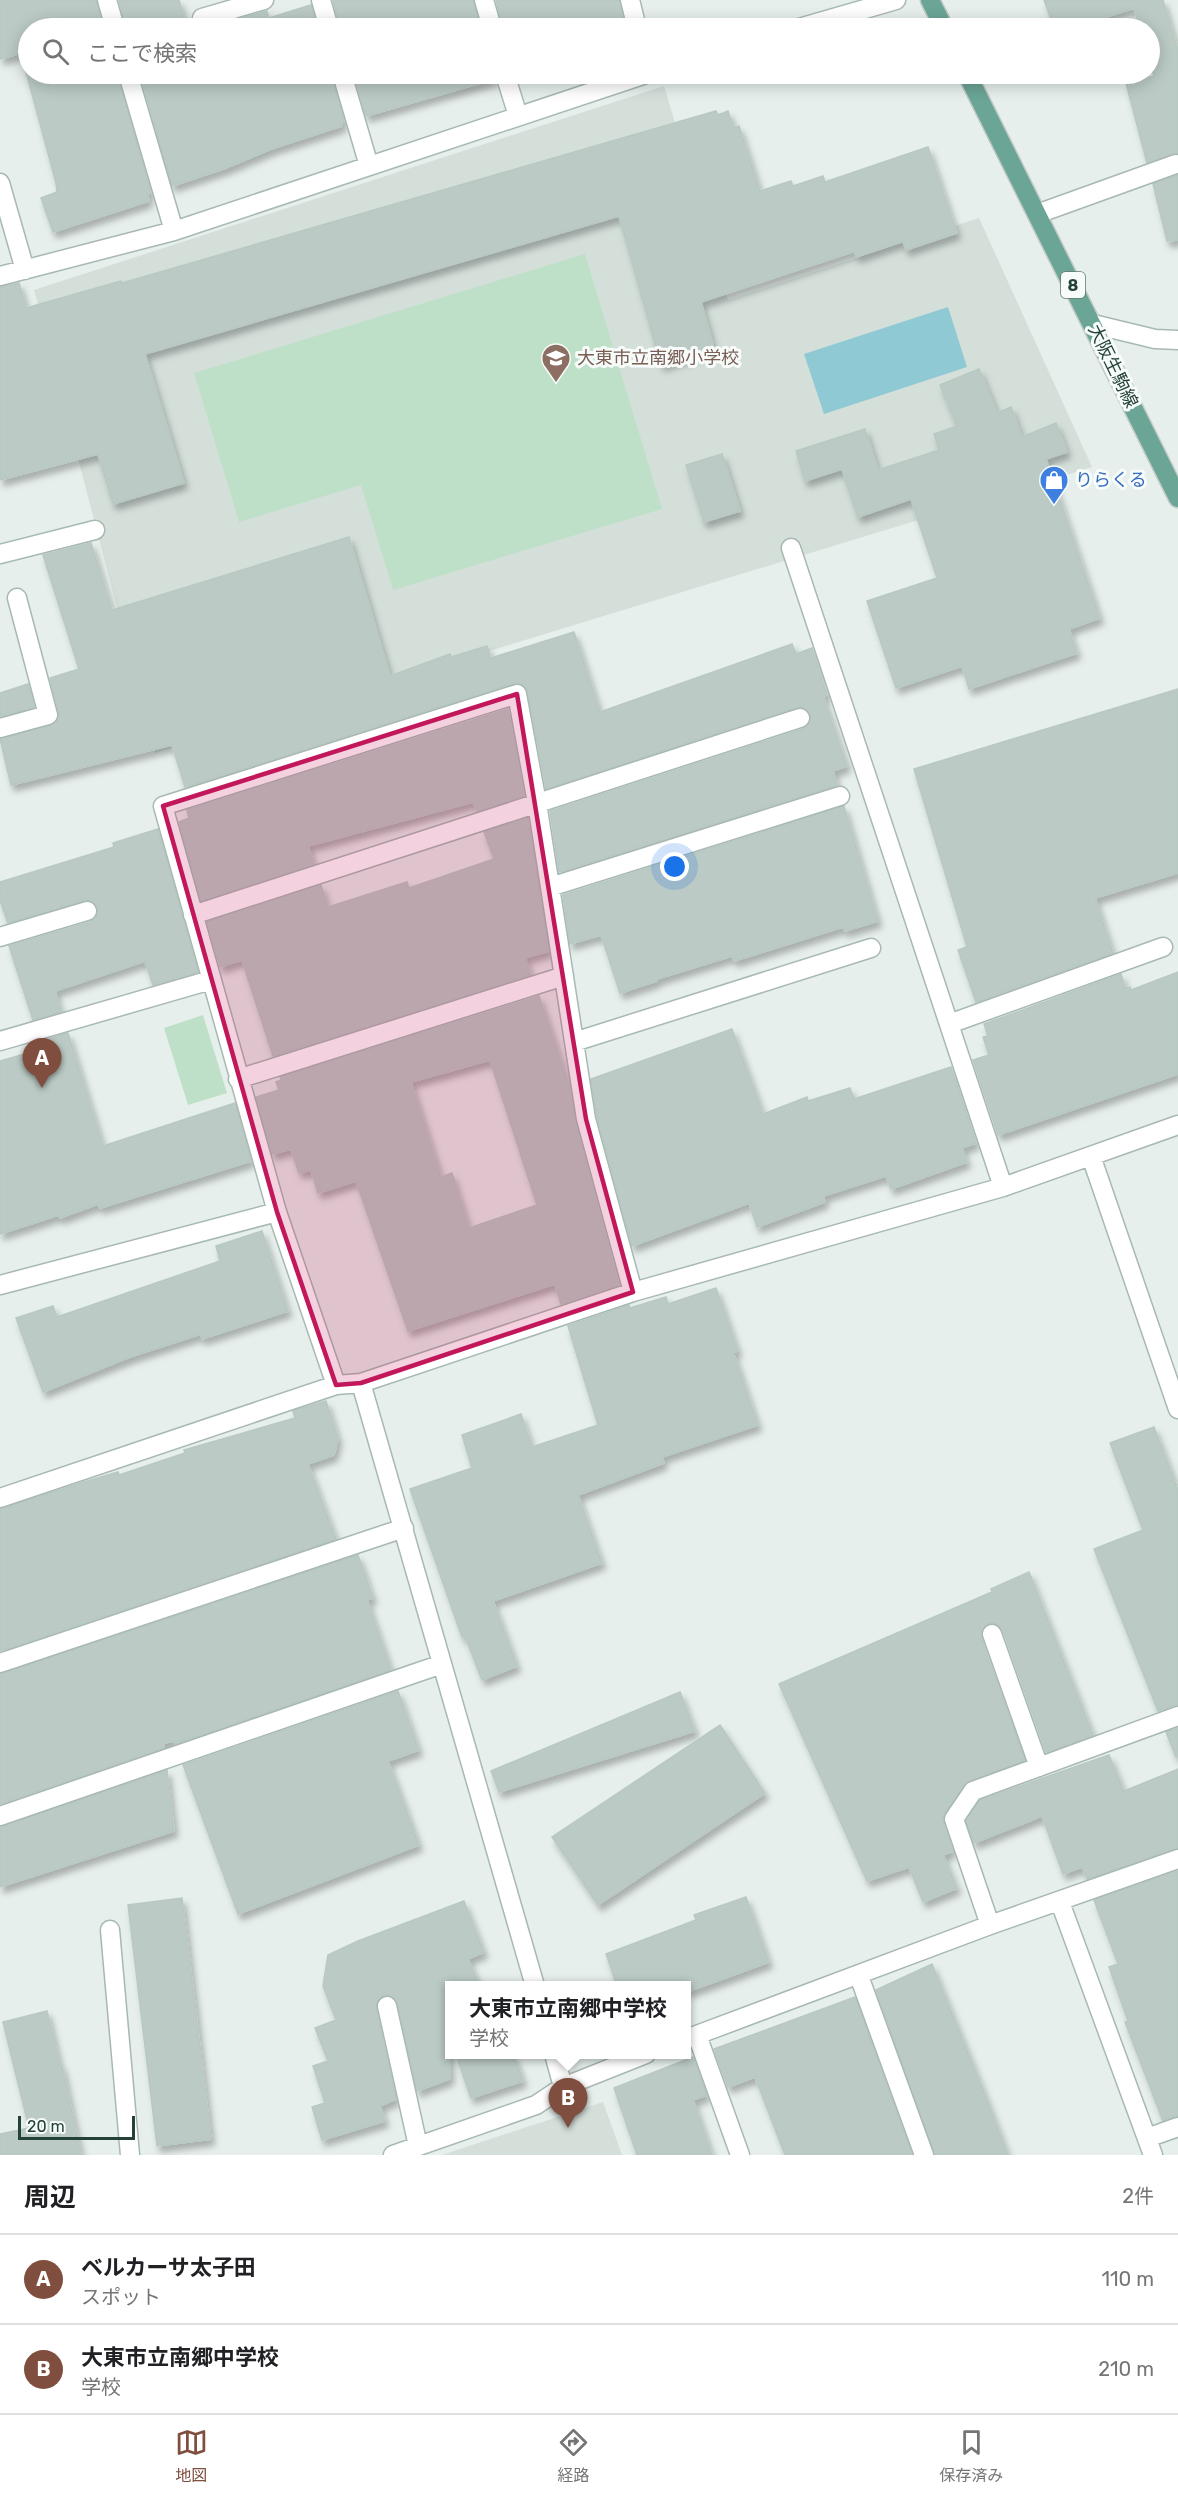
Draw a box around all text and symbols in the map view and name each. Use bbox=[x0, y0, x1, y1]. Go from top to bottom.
search box bbox=[18, 18, 1160, 84]
icon: search bbox=[39, 35, 72, 68]
text: ここで検索 bbox=[87, 40, 197, 67]
road number: 8 bbox=[1061, 272, 1085, 298]
street label: 大阪生駒線 bbox=[1083, 321, 1143, 411]
school or university icon: 大東市立南郷小学校 bbox=[540, 342, 572, 384]
place label: 大東市立南郷小学校 bbox=[577, 347, 739, 369]
shop icon: りらくる bbox=[1038, 464, 1070, 506]
place label: りらくる bbox=[1075, 469, 1147, 491]
your location bbox=[660, 852, 689, 881]
pin: A bbox=[22, 1038, 62, 1088]
popup bbox=[445, 1981, 691, 2059]
text: 大東市立南郷中学校 bbox=[469, 1995, 667, 2022]
text: 学校 bbox=[469, 2026, 509, 2050]
pin: B bbox=[548, 2078, 588, 2128]
scale bar bbox=[18, 2113, 135, 2140]
text: 20 m bbox=[27, 2117, 65, 2136]
text: 周辺 bbox=[24, 2182, 76, 2213]
text: 2件 bbox=[1122, 2184, 1154, 2208]
text: ベルカーサ太子田 bbox=[81, 2254, 256, 2281]
text: A bbox=[36, 2267, 51, 2291]
text: 110 m bbox=[1102, 2267, 1154, 2291]
text: スポット bbox=[81, 2285, 161, 2309]
text: 大東市立南郷中学校 bbox=[81, 2344, 279, 2371]
text: B bbox=[36, 2357, 51, 2381]
text: 210 m bbox=[1098, 2357, 1154, 2381]
text: 学校 bbox=[81, 2375, 121, 2399]
tab: 地図 bbox=[175, 2426, 208, 2486]
tab: 経路 bbox=[557, 2426, 590, 2486]
tab: 保存済み bbox=[939, 2426, 1003, 2486]

